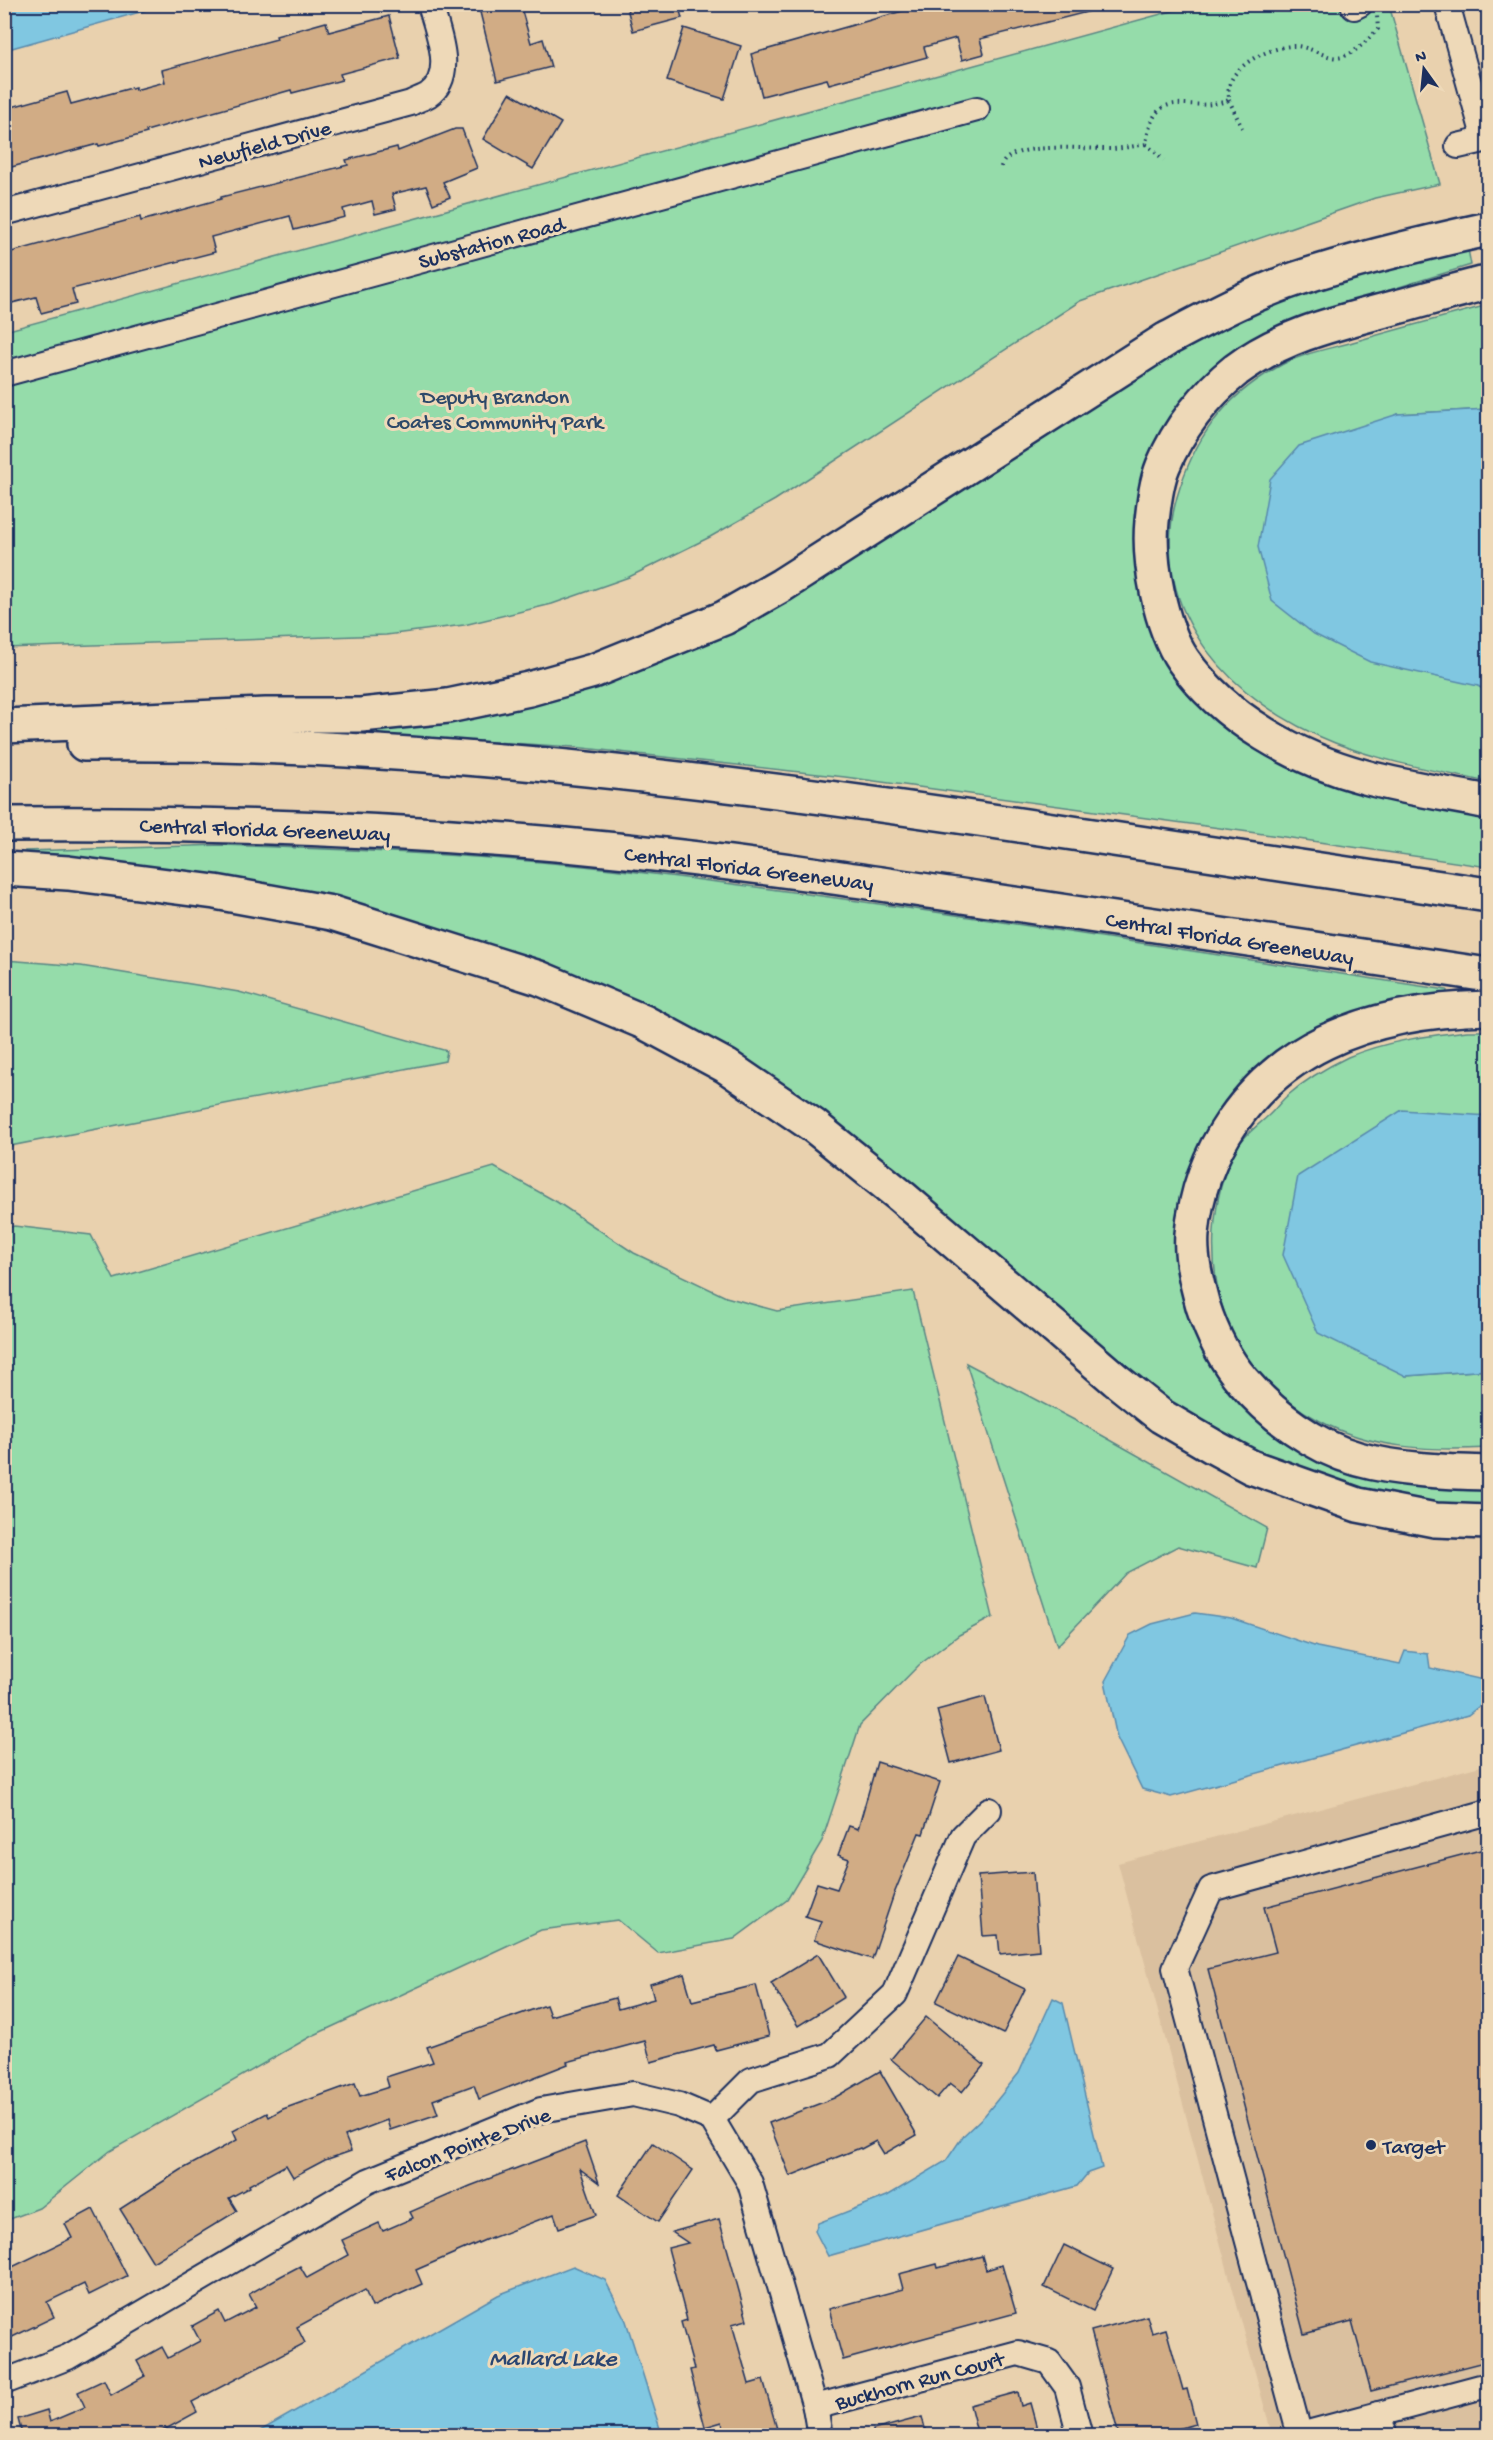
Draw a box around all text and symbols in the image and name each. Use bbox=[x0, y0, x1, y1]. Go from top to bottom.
north arrow bbox=[1394, 39, 1454, 99]
text: N bbox=[1414, 47, 1429, 68]
street label: Newfield Drive bbox=[196, 116, 335, 177]
street label: Substation Road bbox=[416, 212, 570, 277]
park label: Deputy Brandon Coates Community Park bbox=[387, 386, 605, 437]
street label: Central Florida GreeneWay bbox=[139, 815, 391, 849]
street label: Central Florida GreeneWay bbox=[622, 843, 875, 899]
street label: Central Florida GreeneWay bbox=[1103, 908, 1356, 973]
street label: Falcon Pointe Drive bbox=[381, 2103, 555, 2191]
place label: Target bbox=[1381, 2136, 1446, 2162]
marker: Target bbox=[1364, 2138, 1378, 2152]
water label: Mallard Lake bbox=[489, 2346, 618, 2375]
street label: Buckhorn Run Court bbox=[832, 2347, 1009, 2418]

